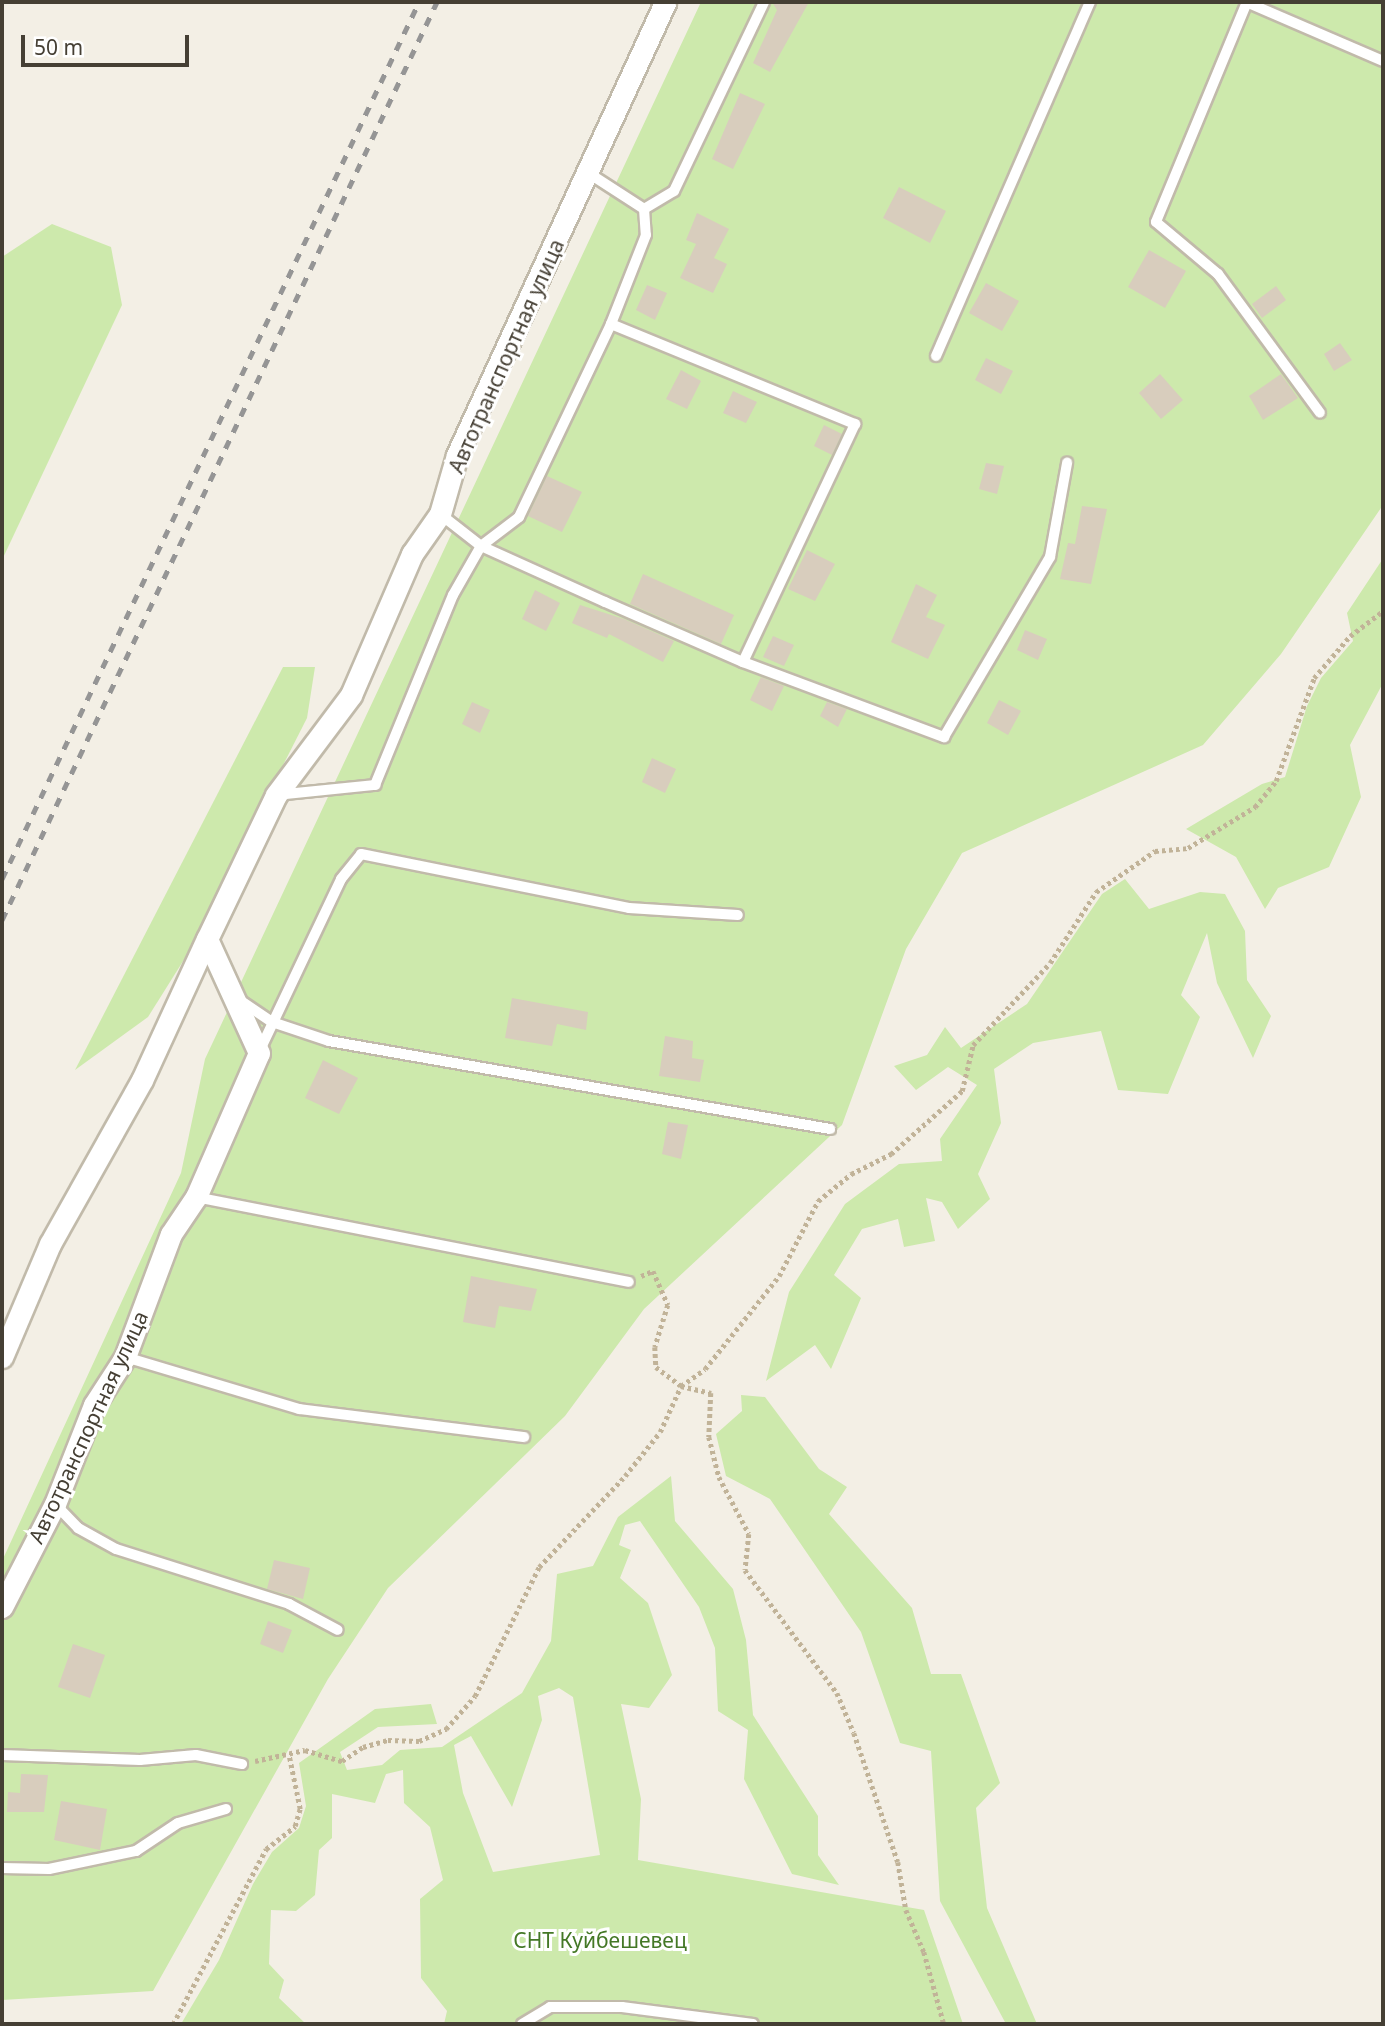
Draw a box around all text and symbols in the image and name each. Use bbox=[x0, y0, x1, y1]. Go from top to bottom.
scale bar bbox=[24, 21, 192, 65]
text: 50 m bbox=[34, 33, 83, 61]
street label: Автотранспортная улица bbox=[443, 235, 569, 477]
street label: Автотранспортная улица bbox=[23, 1307, 153, 1547]
park label: СНТ Куйбешевец bbox=[513, 1927, 687, 1953]

